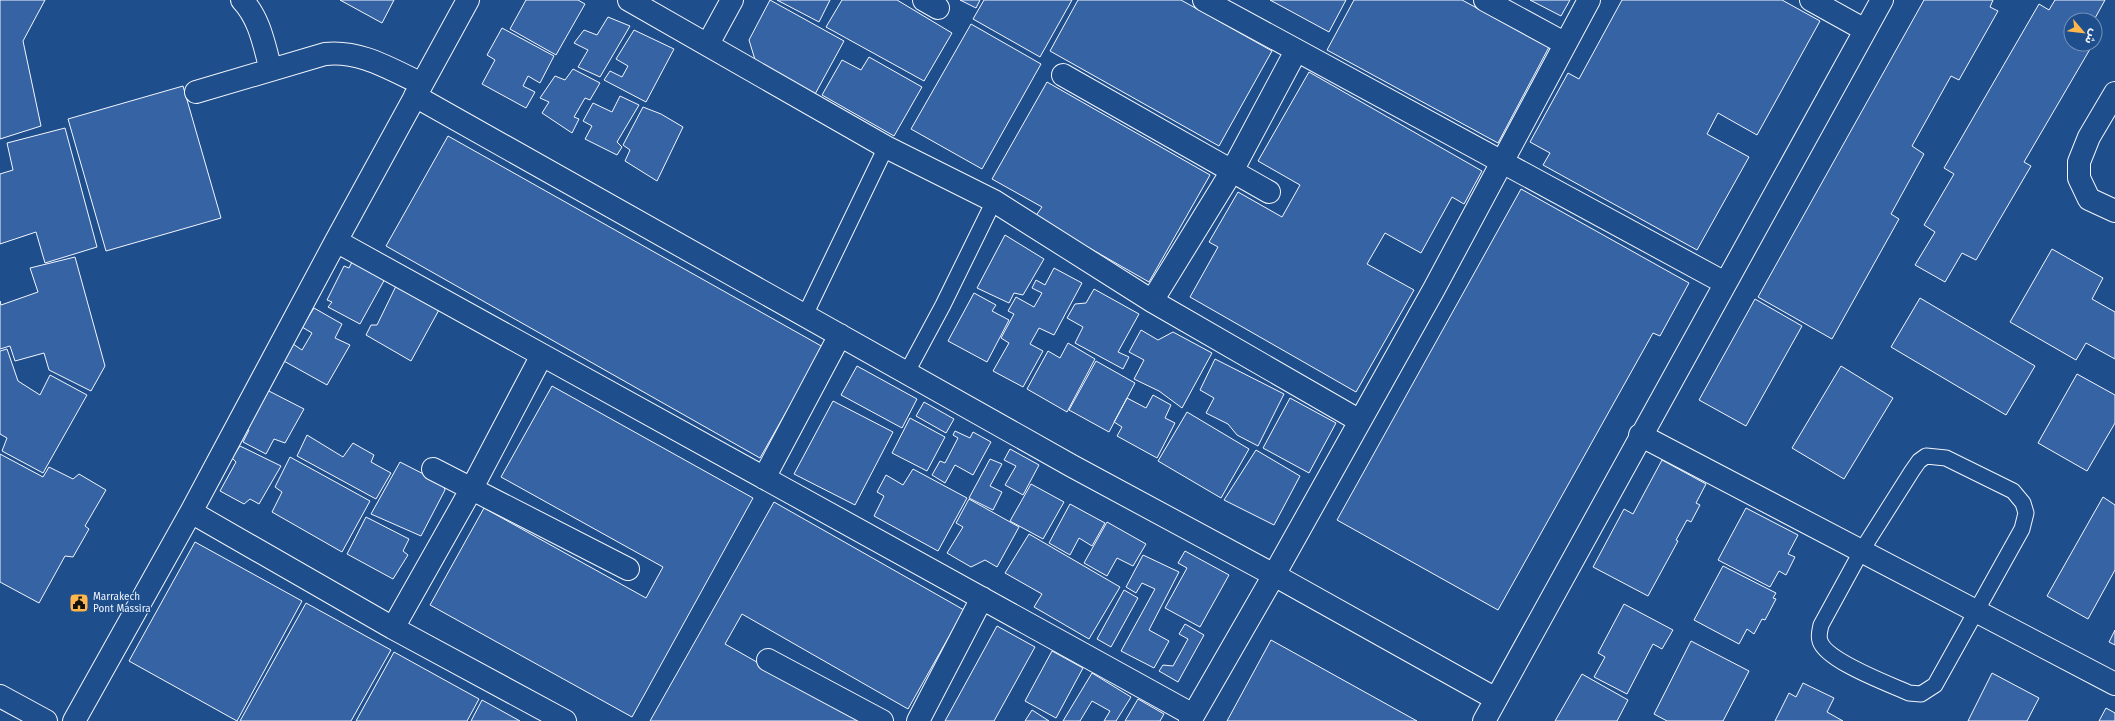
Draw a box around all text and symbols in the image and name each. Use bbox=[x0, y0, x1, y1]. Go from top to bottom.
north arrow bbox=[2063, 12, 2103, 52]
text: ش bbox=[2082, 27, 2101, 46]
place label: Marrakech Pont Massira bbox=[93, 591, 151, 615]
public building icon: Marrakech Pont Massira bbox=[68, 592, 90, 614]

